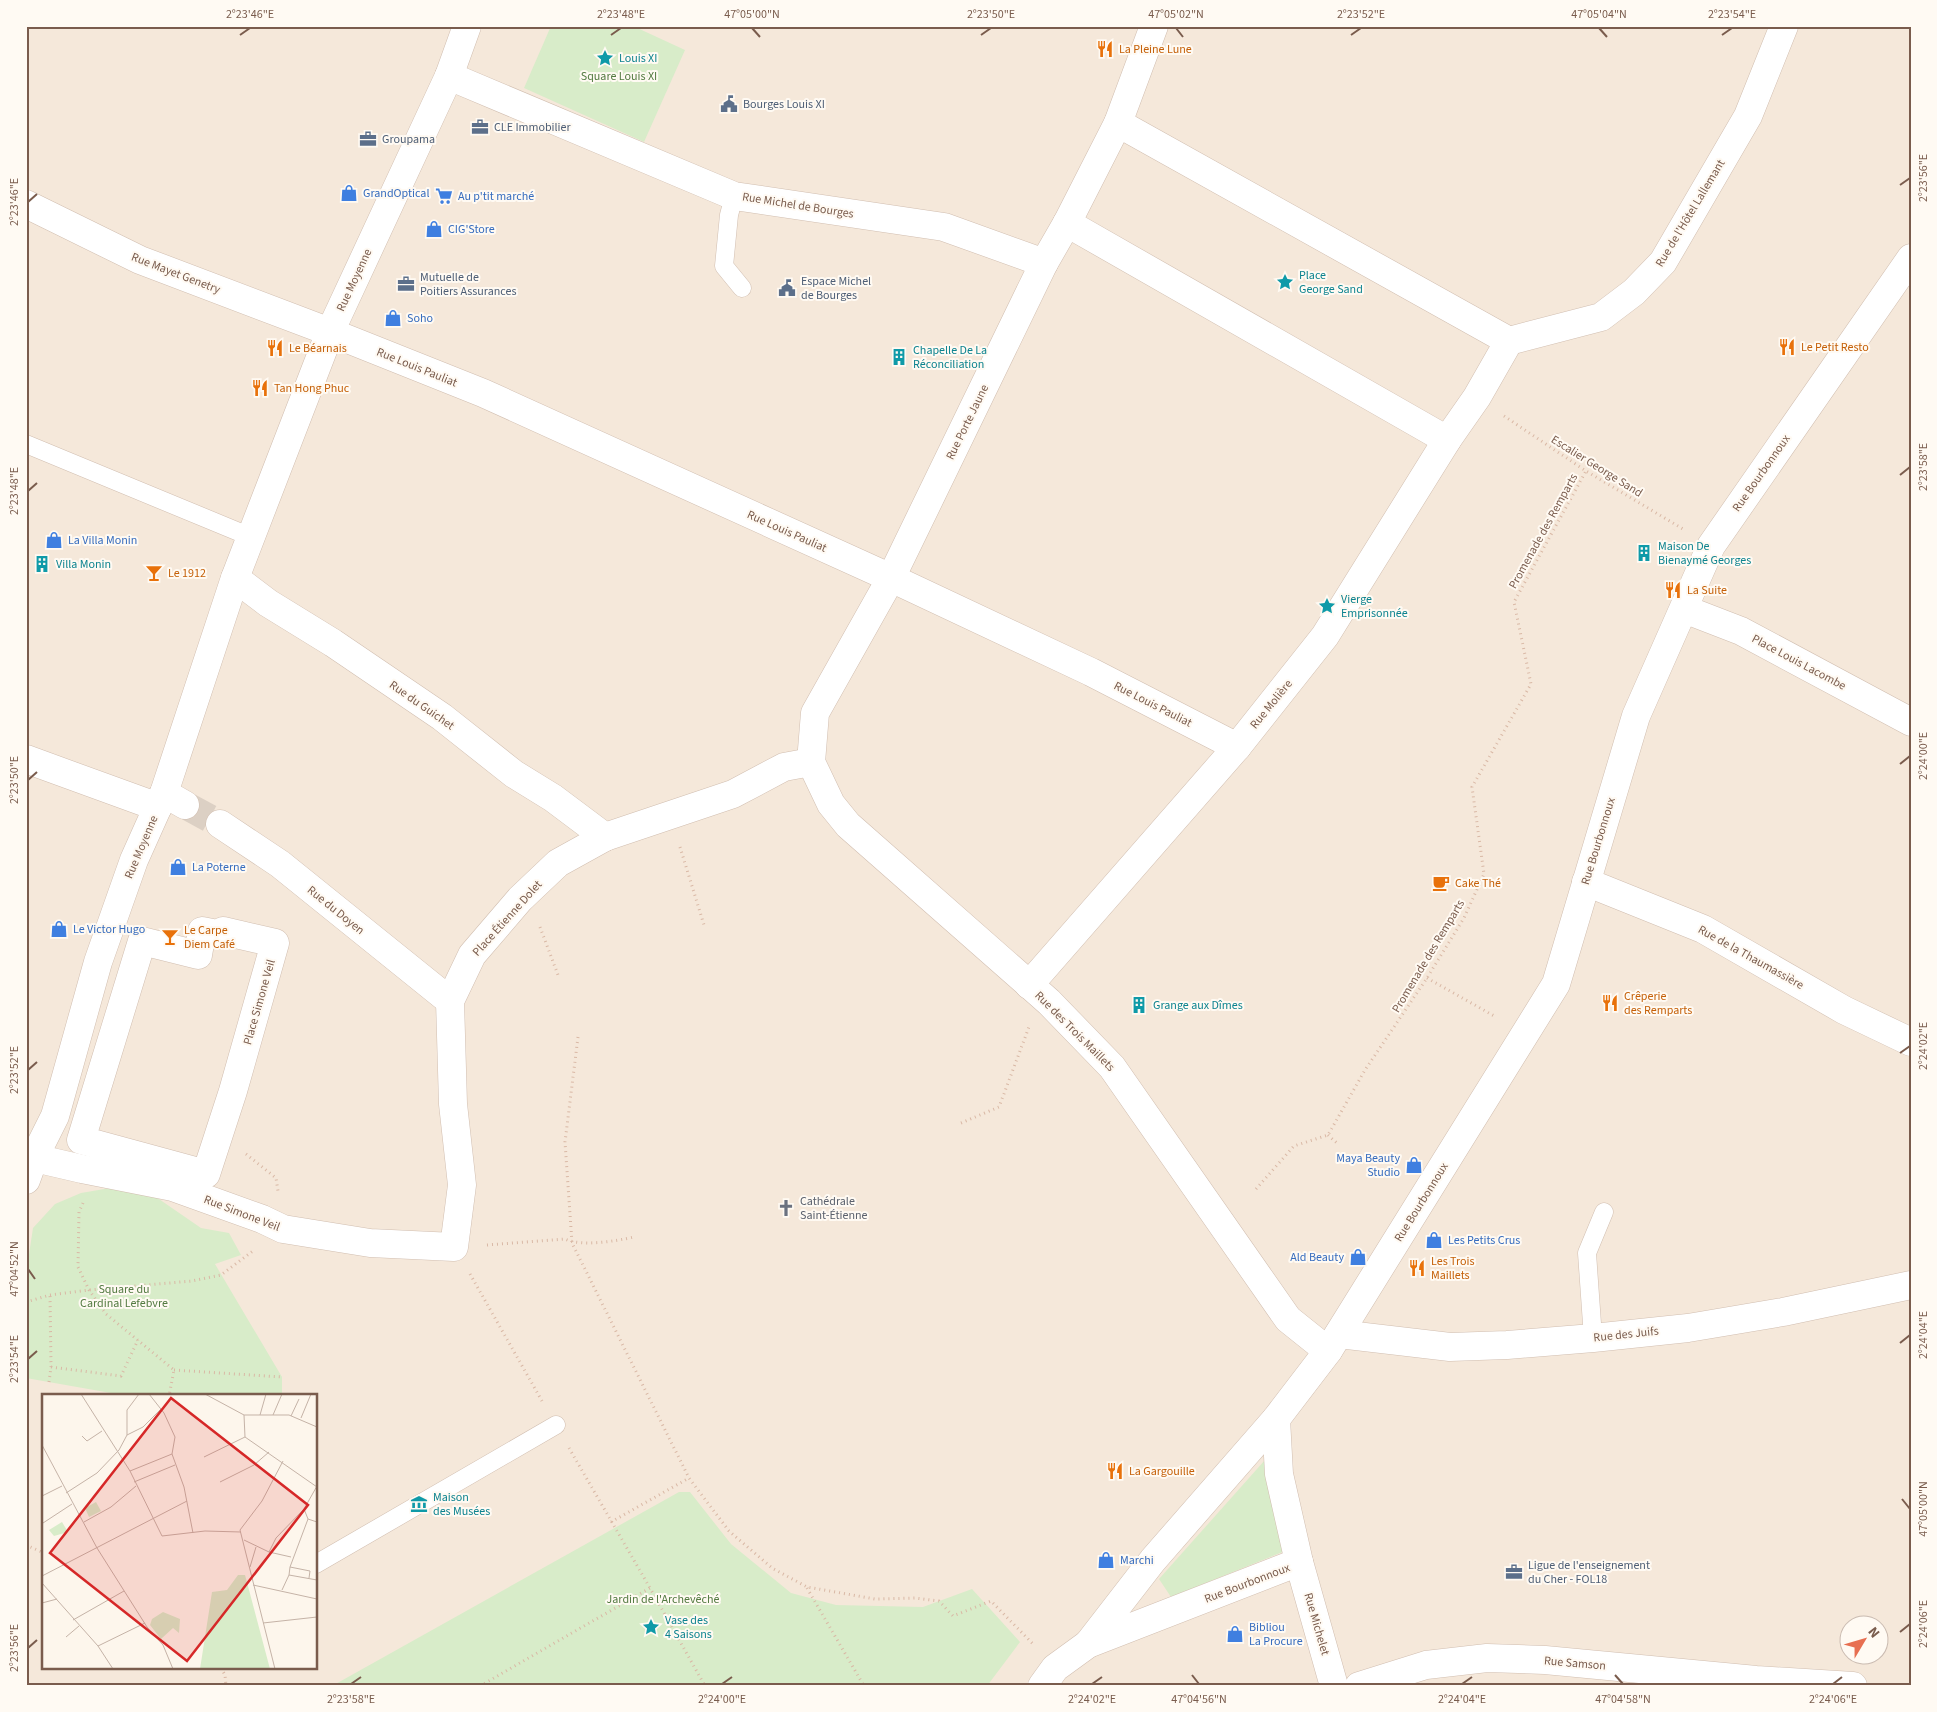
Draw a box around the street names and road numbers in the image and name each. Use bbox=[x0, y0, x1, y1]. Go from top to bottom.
street label: Rue de l'Hôtel Lallemant bbox=[1652, 156, 1729, 270]
street label: Rue Michel de Bourges bbox=[741, 188, 855, 223]
street label: Rue Moyenne bbox=[332, 246, 376, 314]
street label: Rue Mayet Genetry bbox=[129, 249, 223, 298]
street label: Rue Louis Pauliat bbox=[374, 344, 460, 391]
street label: Rue Porte Jaune bbox=[942, 382, 993, 463]
street label: Escalier George Sand bbox=[1548, 431, 1646, 501]
street label: Rue Bourbonnoux bbox=[1728, 431, 1795, 515]
street label: Promenade des Remparts bbox=[1505, 471, 1582, 592]
street label: Rue Louis Pauliat bbox=[744, 506, 829, 557]
street label: Place Louis Lacombe bbox=[1749, 630, 1849, 695]
street label: Rue Molière bbox=[1246, 676, 1297, 733]
street label: Rue du Guichet bbox=[386, 677, 458, 734]
street label: Rue Louis Pauliat bbox=[1111, 677, 1195, 731]
street label: Rue Bourbonnoux bbox=[1577, 795, 1620, 887]
street label: Rue Moyenne bbox=[120, 813, 162, 882]
street label: Place Étienne Dolet bbox=[469, 877, 546, 960]
street label: Rue du Doyen bbox=[303, 882, 368, 939]
street label: Promenade des Remparts bbox=[1388, 897, 1469, 1016]
street label: Rue de la Thaumassière bbox=[1695, 921, 1807, 994]
street label: Place Simone Veil bbox=[239, 957, 280, 1047]
street label: Rue des Trois Maillets bbox=[1031, 987, 1119, 1075]
street label: Rue Bourbonnoux bbox=[1390, 1159, 1453, 1245]
street label: Rue Simone Veil bbox=[201, 1191, 282, 1236]
street label: Rue des Juifs bbox=[1593, 1323, 1659, 1346]
street label: Rue Bourbonnoux bbox=[1202, 1559, 1293, 1608]
street label: Rue Michelet bbox=[1299, 1591, 1334, 1657]
street label: Rue Samson bbox=[1543, 1652, 1607, 1675]

